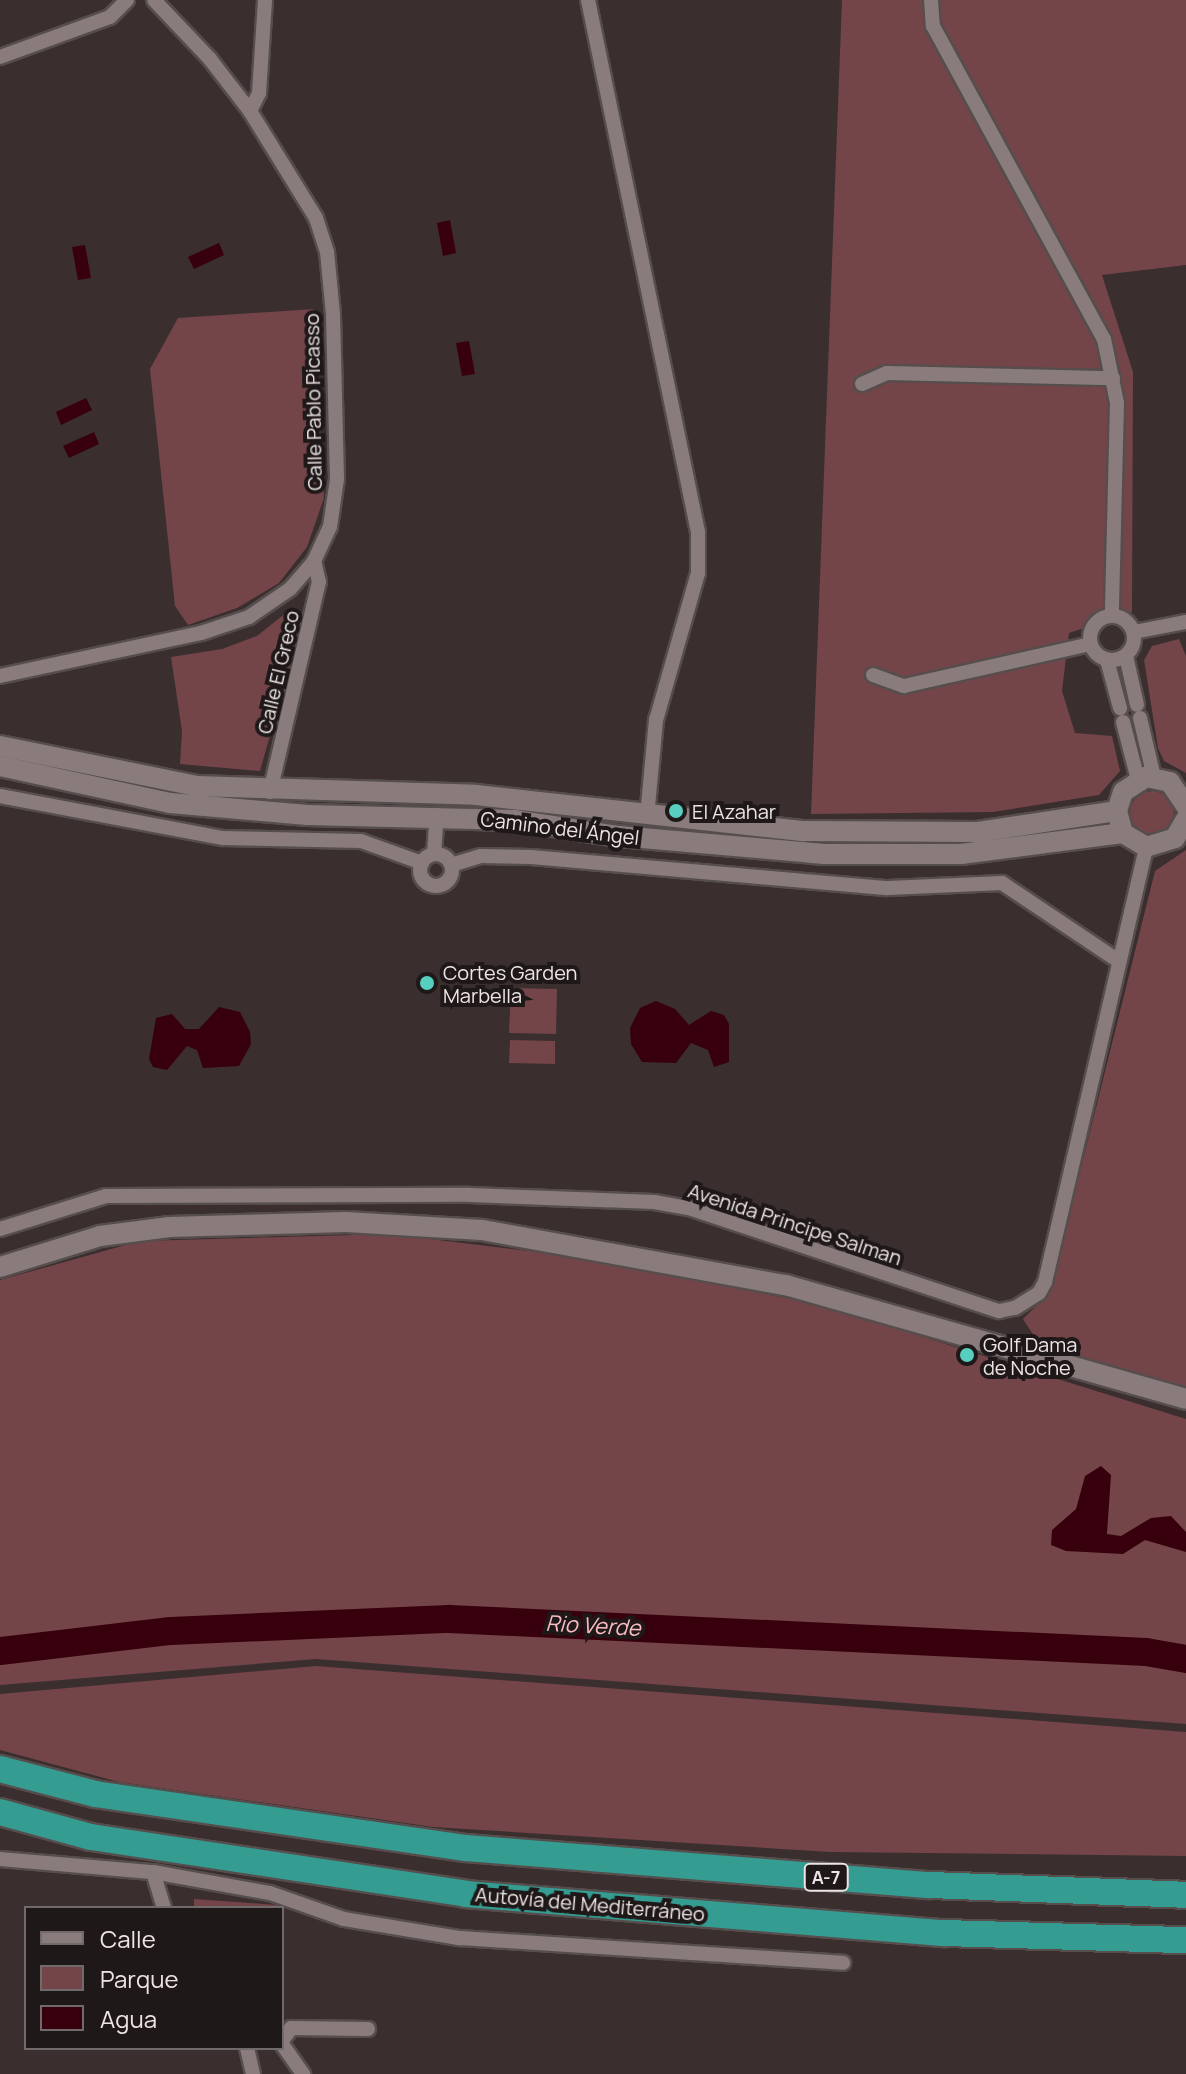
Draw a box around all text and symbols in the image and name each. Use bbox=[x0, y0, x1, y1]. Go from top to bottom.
street label: Calle Pablo Picasso bbox=[299, 313, 327, 491]
street label: Calle El Greco bbox=[252, 608, 304, 736]
place label: El Azahar bbox=[692, 799, 776, 823]
marker: El Azahar bbox=[667, 802, 685, 820]
street label: Camino del Ángel bbox=[479, 806, 641, 850]
place label: Cortes Garden Marbella bbox=[443, 960, 577, 1007]
marker: Cortes Garden Marbella bbox=[418, 974, 436, 992]
street label: Avenida Principe Salman bbox=[685, 1178, 905, 1270]
place label: Golf Dama de Noche bbox=[983, 1332, 1077, 1379]
marker: Golf Dama de Noche bbox=[958, 1346, 976, 1364]
water label: Rio Verde bbox=[545, 1610, 641, 1642]
road number: A-7 bbox=[802, 1863, 850, 1891]
street label: Autovía del Mediterráneo bbox=[474, 1882, 706, 1926]
legend bbox=[24, 1906, 284, 2050]
text: Calle bbox=[100, 1922, 156, 1955]
text: Parque bbox=[100, 1962, 178, 1995]
text: Agua bbox=[100, 2002, 157, 2035]

